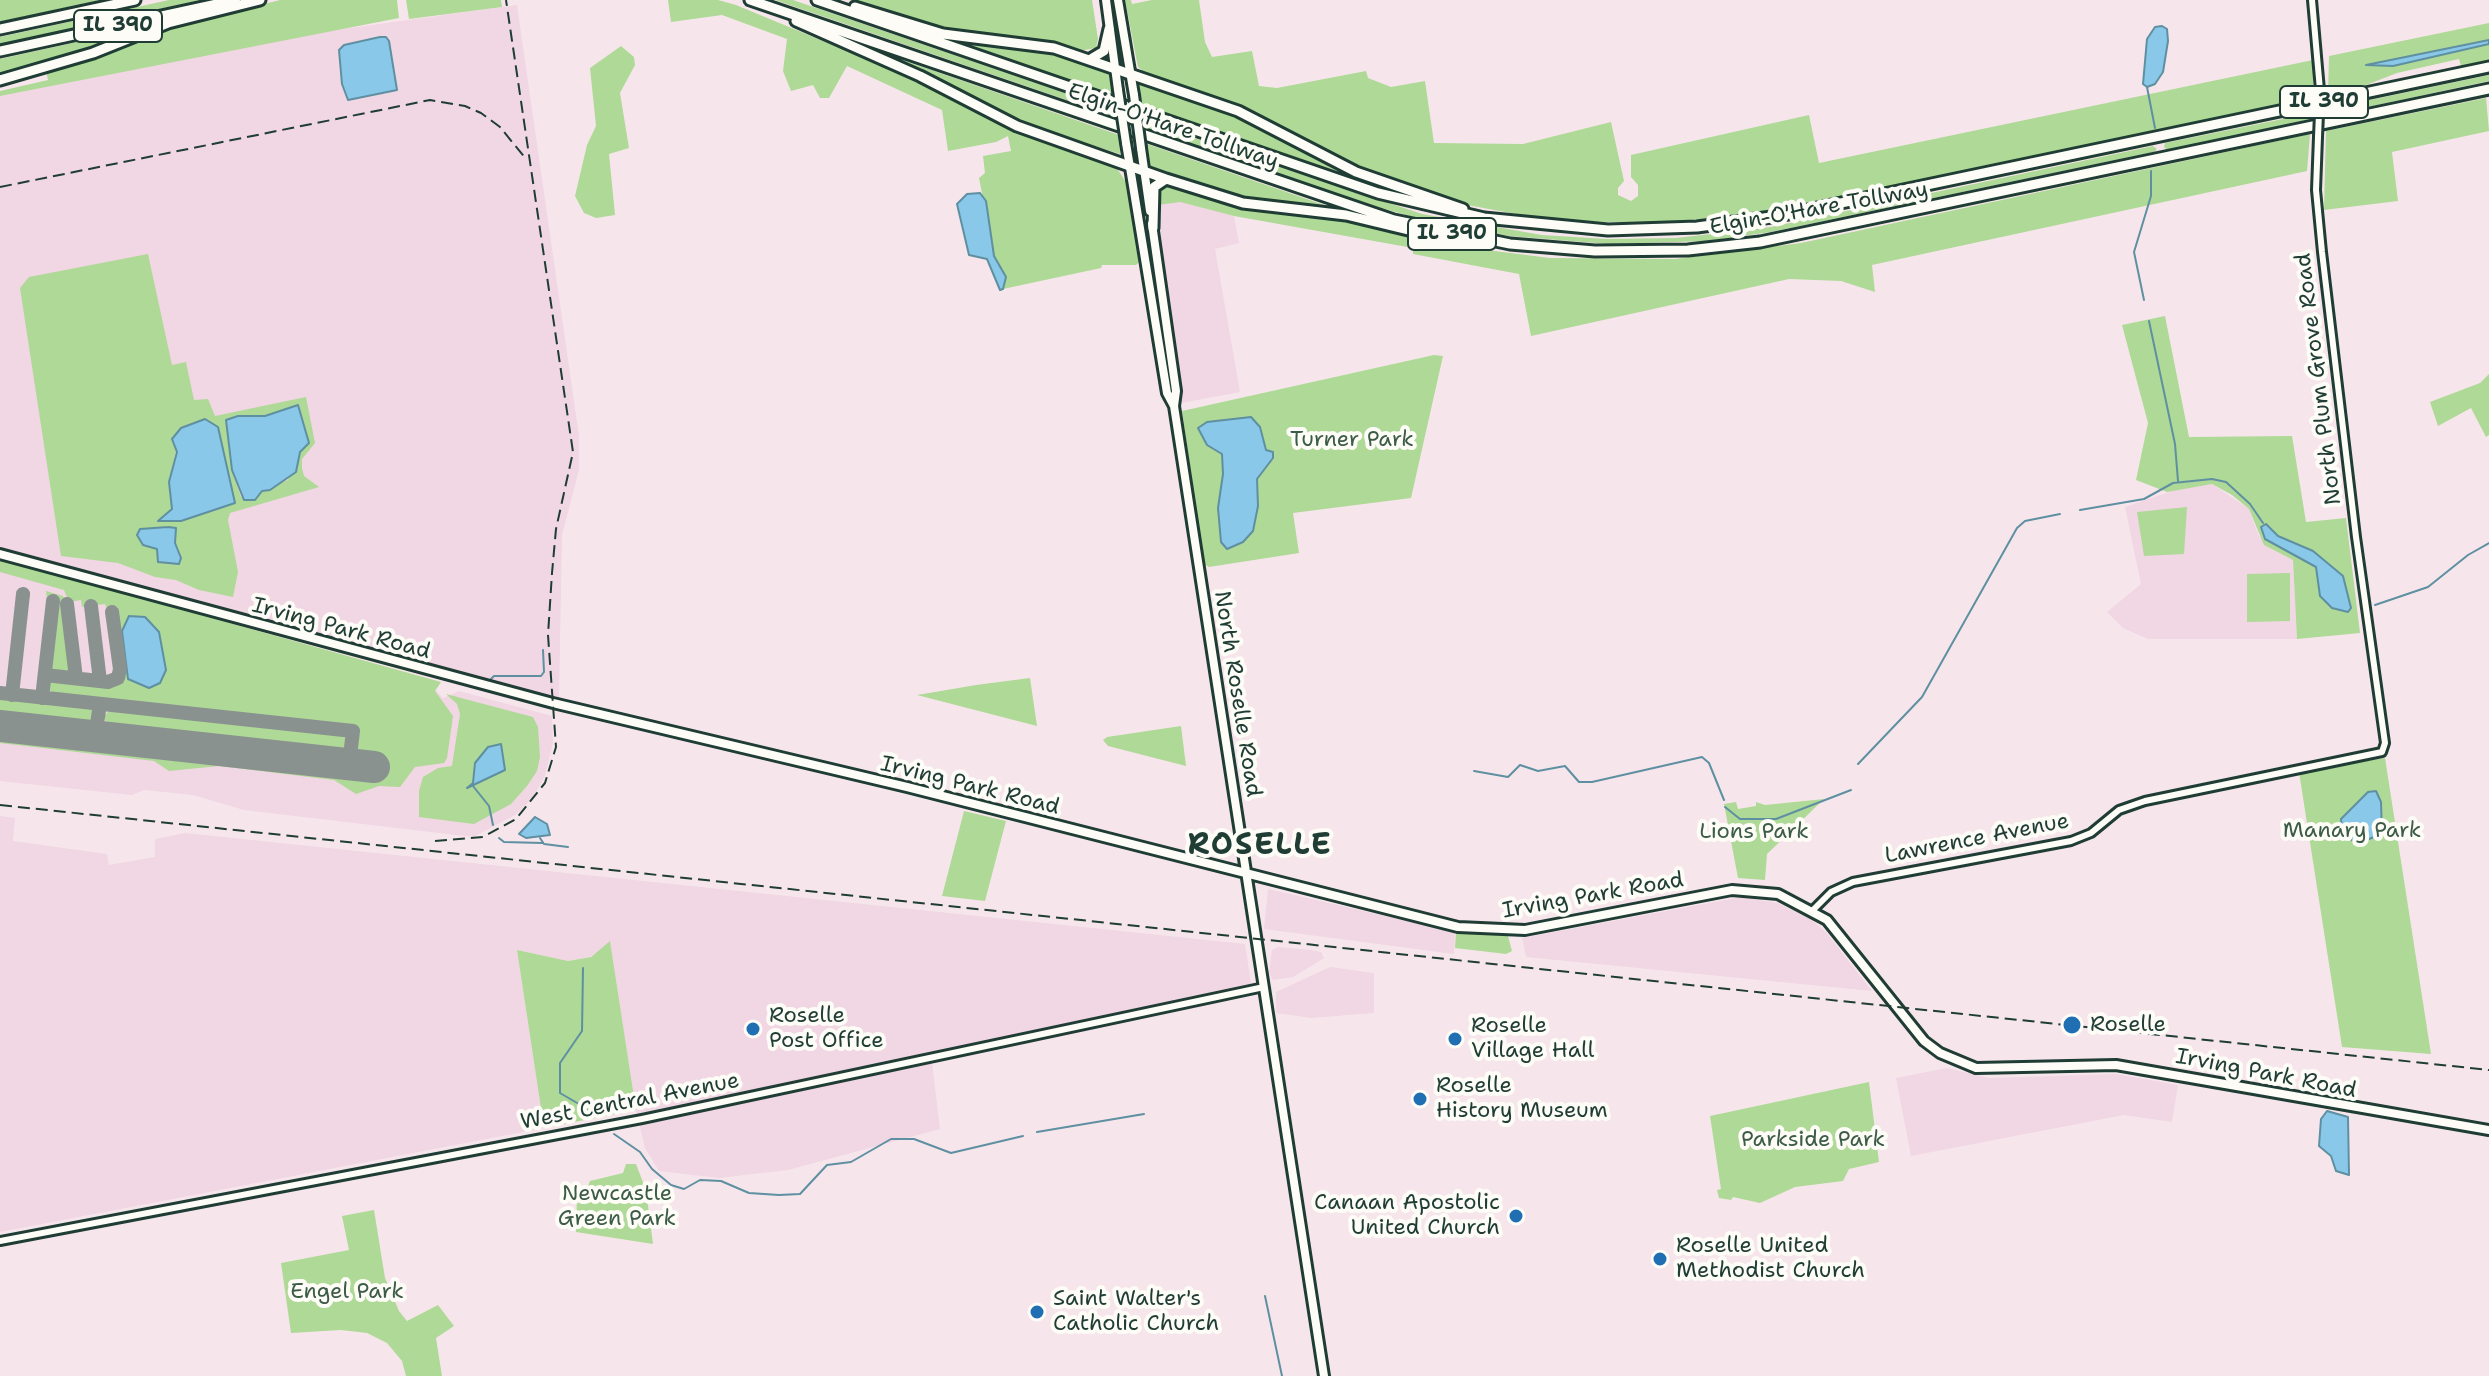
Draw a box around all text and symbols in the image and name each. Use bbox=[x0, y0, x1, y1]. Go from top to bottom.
road number: IL 390 bbox=[74, 10, 162, 42]
street label: Elgin-O'Hare Tollway bbox=[1064, 78, 1282, 176]
road number: IL 390 bbox=[2280, 86, 2368, 118]
street label: Elgin-O'Hare Tollway bbox=[1708, 177, 1930, 241]
road number: IL 390 bbox=[1408, 218, 1496, 250]
street label: North Plum Grove Road bbox=[2290, 252, 2348, 506]
park label: Turner Park bbox=[1290, 427, 1414, 453]
street label: North Roselle Road bbox=[1208, 589, 1266, 799]
street label: Irving Park Road bbox=[249, 593, 433, 665]
street label: Irving Park Road bbox=[878, 751, 1062, 821]
street label: Lawrence Avenue bbox=[1883, 808, 2071, 870]
park label: Manary Park bbox=[2283, 818, 2421, 844]
park label: Lions Park bbox=[1699, 819, 1809, 845]
district label: ROSELLE bbox=[1187, 828, 1333, 864]
street label: Irving Park Road bbox=[1500, 867, 1686, 925]
place label: Roselle Post Office bbox=[769, 1003, 884, 1054]
place label: Roselle bbox=[2090, 1012, 2166, 1038]
place label: Roselle Village Hall bbox=[1471, 1013, 1594, 1064]
marker: Roselle bbox=[2061, 1014, 2083, 1036]
marker: Roselle Post Office bbox=[744, 1020, 762, 1038]
marker: Roselle Village Hall bbox=[1446, 1030, 1464, 1048]
street label: Irving Park Road bbox=[2173, 1044, 2359, 1104]
street label: West Central Avenue bbox=[518, 1068, 742, 1136]
place label: Roselle History Museum bbox=[1436, 1073, 1608, 1124]
marker: Roselle History Museum bbox=[1411, 1090, 1429, 1108]
park label: Parkside Park bbox=[1741, 1127, 1885, 1153]
park label: Newcastle Green Park bbox=[558, 1181, 676, 1232]
place label: Canaan Apostolic United Church bbox=[1314, 1190, 1500, 1242]
marker: Canaan Apostolic United Church bbox=[1507, 1207, 1525, 1225]
place label: Roselle United Methodist Church bbox=[1676, 1233, 1865, 1284]
marker: Roselle United Methodist Church bbox=[1651, 1250, 1669, 1268]
park label: Engel Park bbox=[290, 1279, 404, 1305]
place label: Saint Walter's Catholic Church bbox=[1053, 1286, 1219, 1338]
marker: Saint Walter's Catholic Church bbox=[1028, 1303, 1046, 1321]

